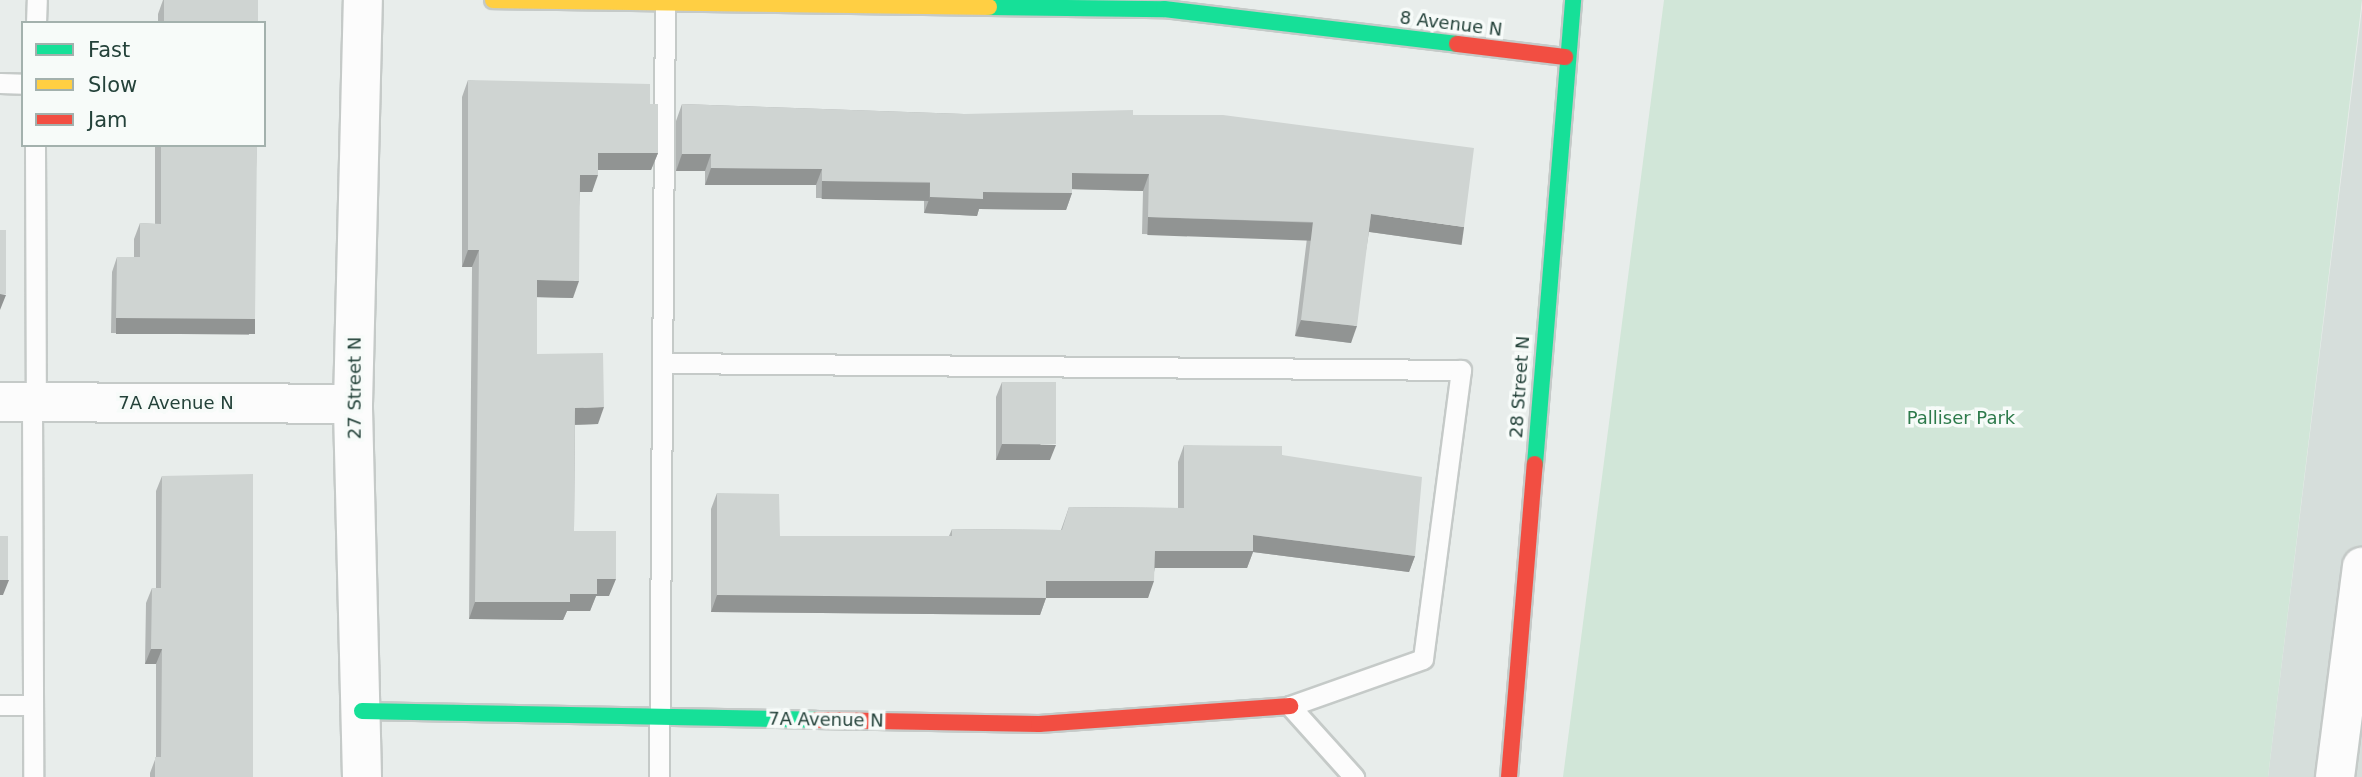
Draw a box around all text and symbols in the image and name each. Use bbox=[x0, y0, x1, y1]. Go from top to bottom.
street label: 8 Avenue N bbox=[1398, 7, 1504, 41]
legend bbox=[21, 21, 266, 147]
text: Fast bbox=[88, 38, 130, 62]
text: Slow bbox=[88, 73, 137, 97]
text: Jam bbox=[88, 108, 128, 132]
street label: 28 Street N bbox=[1506, 335, 1534, 439]
street label: 27 Street N bbox=[344, 337, 366, 439]
street label: 7A Avenue N bbox=[118, 392, 234, 414]
park label: Palliser Park bbox=[1907, 407, 2015, 429]
street label: 7A Avenue N bbox=[768, 708, 884, 732]

